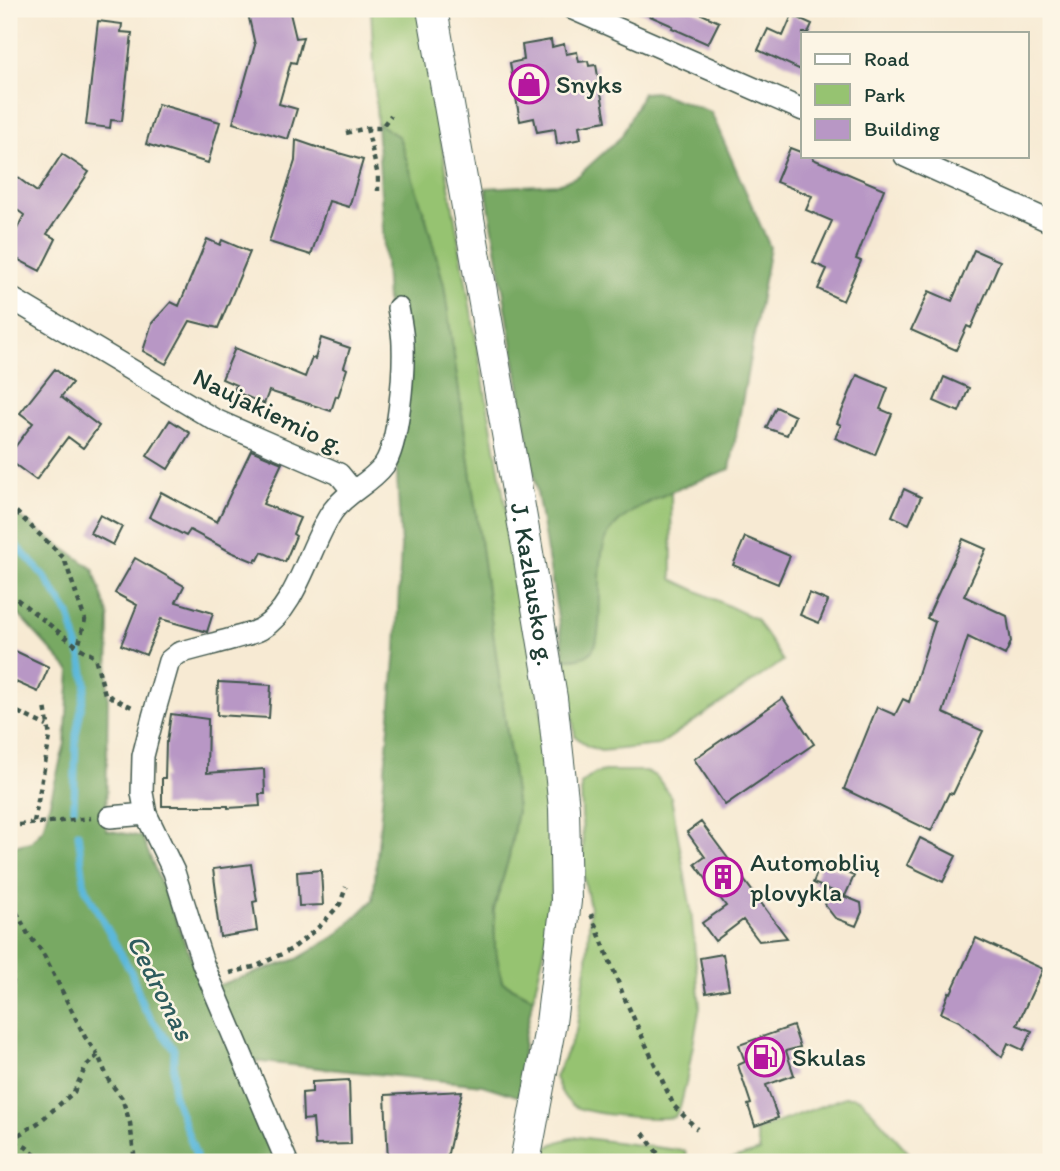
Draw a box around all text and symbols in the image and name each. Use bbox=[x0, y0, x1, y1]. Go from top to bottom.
legend bbox=[801, 32, 1028, 158]
text: Road bbox=[864, 46, 910, 71]
shop icon: Snyks bbox=[508, 63, 550, 105]
place label: Snyks bbox=[556, 68, 623, 100]
text: Park bbox=[864, 82, 906, 107]
text: Building bbox=[864, 116, 940, 141]
street label: Naujakiemio g. bbox=[188, 360, 350, 462]
street label: J. Kazlausko g. bbox=[503, 500, 562, 668]
place label: Automoblių plovykla bbox=[750, 846, 880, 908]
building icon: Automoblių plovykla bbox=[702, 856, 744, 898]
water label: Cedronas bbox=[120, 928, 203, 1047]
fuel station icon: Skulas bbox=[744, 1036, 786, 1078]
place label: Skulas bbox=[792, 1041, 866, 1073]

